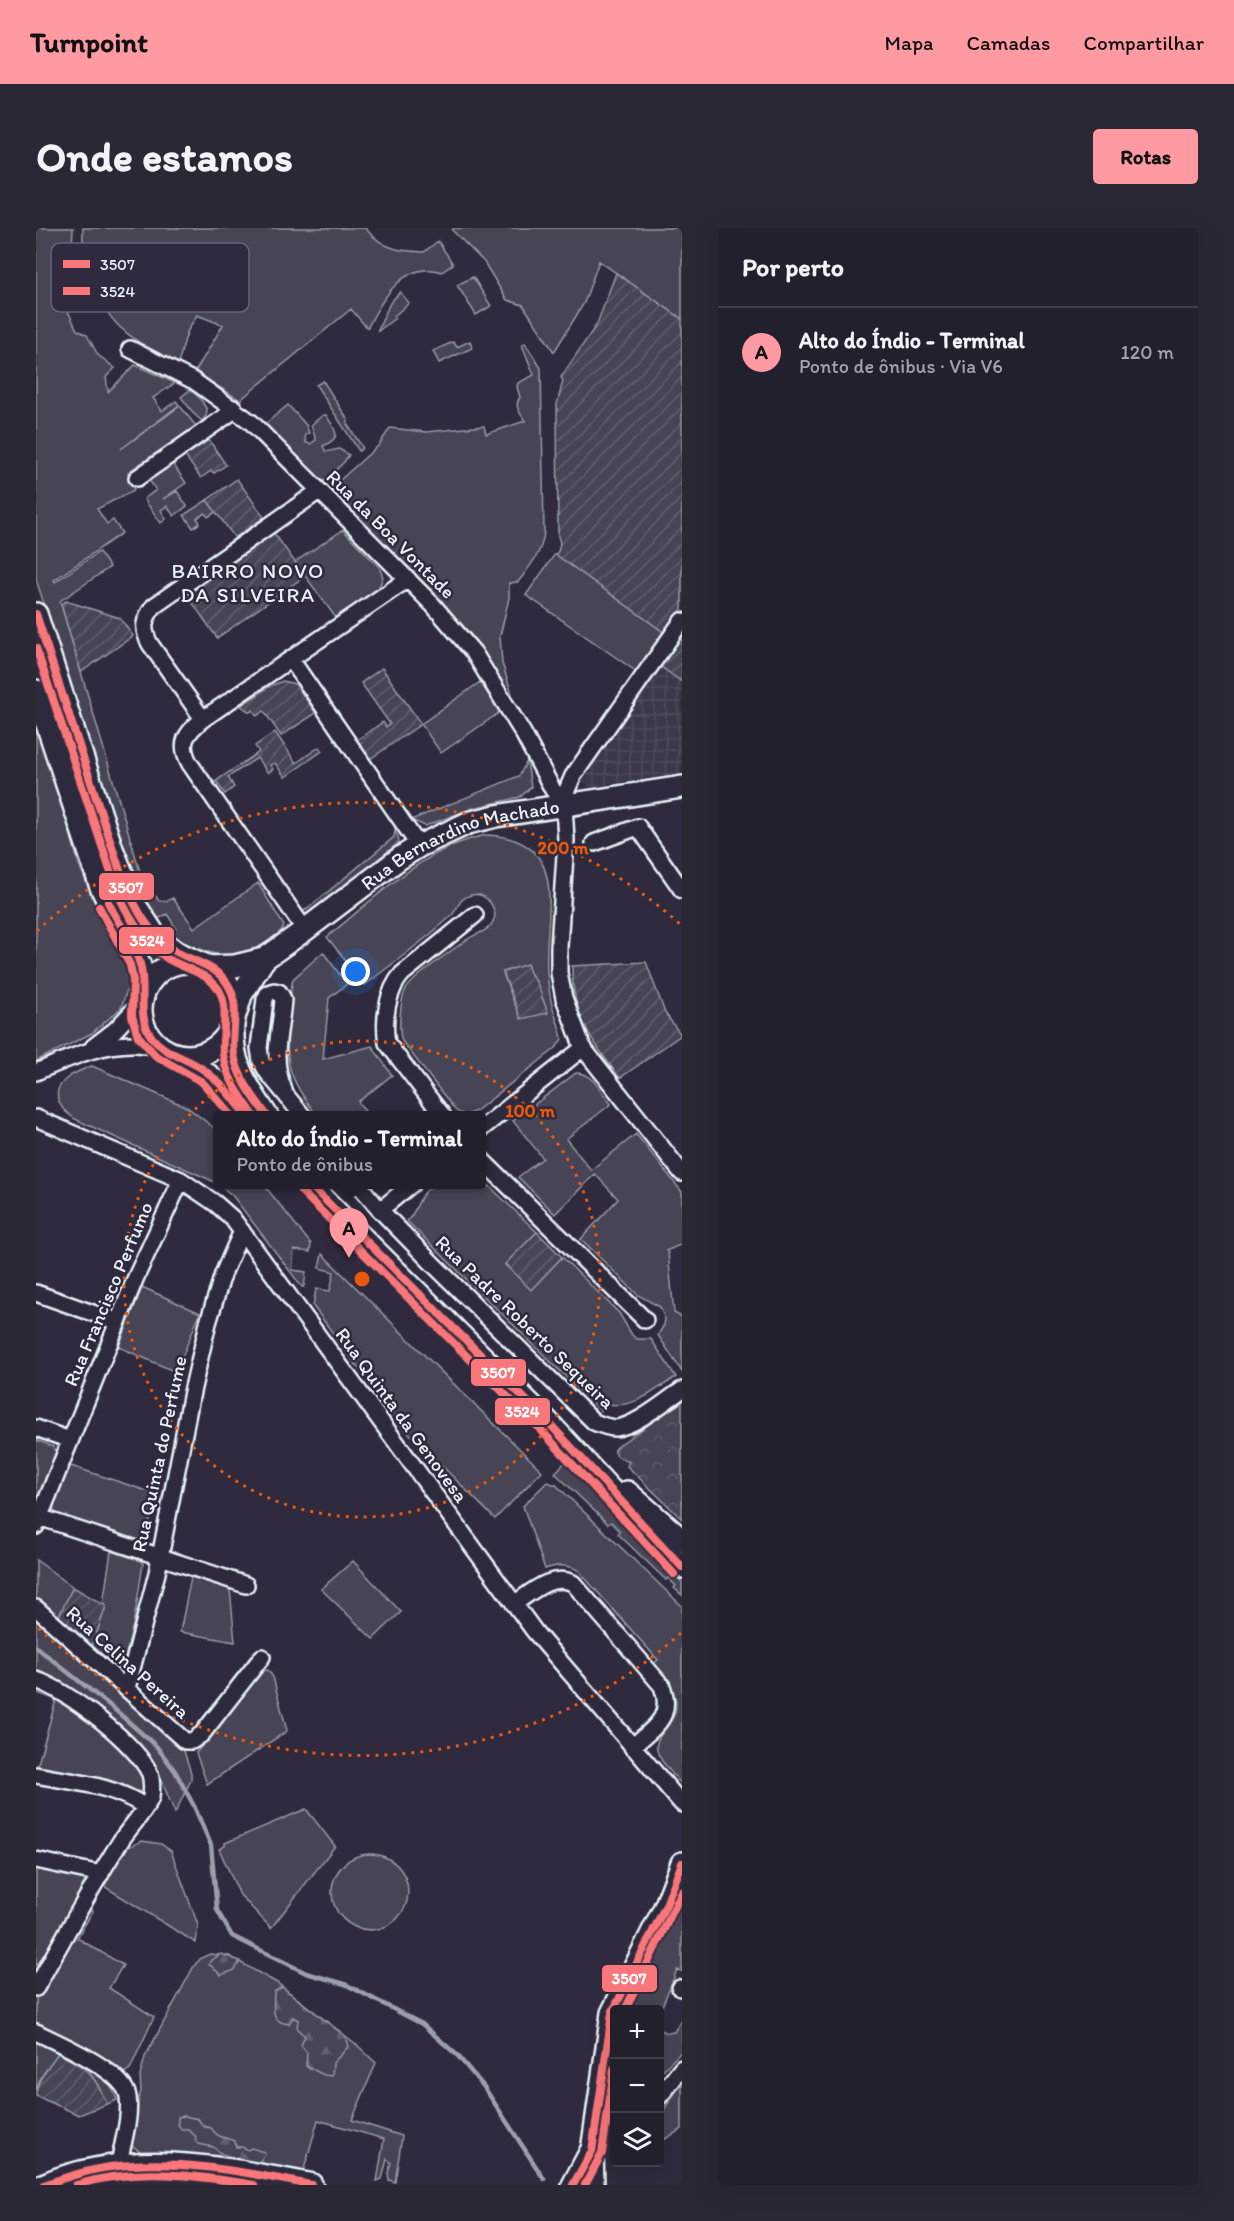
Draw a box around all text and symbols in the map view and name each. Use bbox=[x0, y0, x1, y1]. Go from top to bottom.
text: Turnpoint bbox=[30, 25, 148, 59]
text: Mapa bbox=[885, 30, 933, 55]
text: Camadas bbox=[966, 30, 1050, 55]
text: Compartilhar bbox=[1083, 30, 1204, 55]
button: Rotas bbox=[1093, 129, 1198, 184]
text: Onde estamos bbox=[36, 131, 293, 182]
legend bbox=[51, 243, 249, 312]
text: Por perto bbox=[742, 251, 844, 283]
text: 3507 bbox=[100, 255, 135, 274]
text: 3524 bbox=[100, 282, 136, 301]
text: Alto do Índio - Terminal bbox=[799, 327, 1025, 354]
text: A bbox=[755, 340, 768, 364]
text: 120 m bbox=[1121, 340, 1174, 364]
text: Ponto de ônibus · Via V6 bbox=[799, 354, 1003, 378]
street label: Rua da Boa Vontade bbox=[322, 465, 460, 603]
district label: BAIRRO NOVO DA SILVEIRA bbox=[171, 558, 325, 607]
street label: Rua Bernardino Machado bbox=[356, 794, 561, 895]
text: 200 m bbox=[538, 837, 589, 859]
line badge: 3507 bbox=[98, 872, 155, 901]
text: 3507 bbox=[109, 878, 144, 897]
line badge: 3524 bbox=[118, 926, 175, 955]
text: 3524 bbox=[129, 931, 165, 950]
your location bbox=[341, 957, 370, 986]
text: 100 m bbox=[505, 1100, 556, 1122]
popup bbox=[213, 1111, 486, 1189]
text: Alto do Índio - Terminal bbox=[237, 1125, 462, 1152]
text: Ponto de ônibus bbox=[237, 1152, 373, 1176]
street label: Rua Francisco Perfumo bbox=[58, 1198, 158, 1390]
pin: A bbox=[330, 1208, 368, 1258]
street label: Rua Padre Roberto Sequeira bbox=[430, 1230, 620, 1414]
centre of rings bbox=[352, 1269, 372, 1289]
street label: Rua Quinta da Genovesa bbox=[331, 1323, 474, 1508]
street label: Rua Quinta do Perfume bbox=[126, 1354, 192, 1554]
line badge: 3507 bbox=[470, 1358, 527, 1387]
text: 3507 bbox=[481, 1363, 516, 1382]
line badge: 3524 bbox=[494, 1397, 551, 1426]
text: 3524 bbox=[504, 1402, 540, 1421]
street label: Rua Celina Pereira bbox=[61, 1600, 195, 1724]
line badge: 3507 bbox=[601, 1964, 658, 1993]
text: 3507 bbox=[612, 1969, 647, 1988]
map controls bbox=[610, 2005, 664, 2167]
button: + bbox=[610, 2005, 664, 2059]
button: − bbox=[610, 2059, 664, 2113]
button: layers bbox=[610, 2113, 664, 2167]

